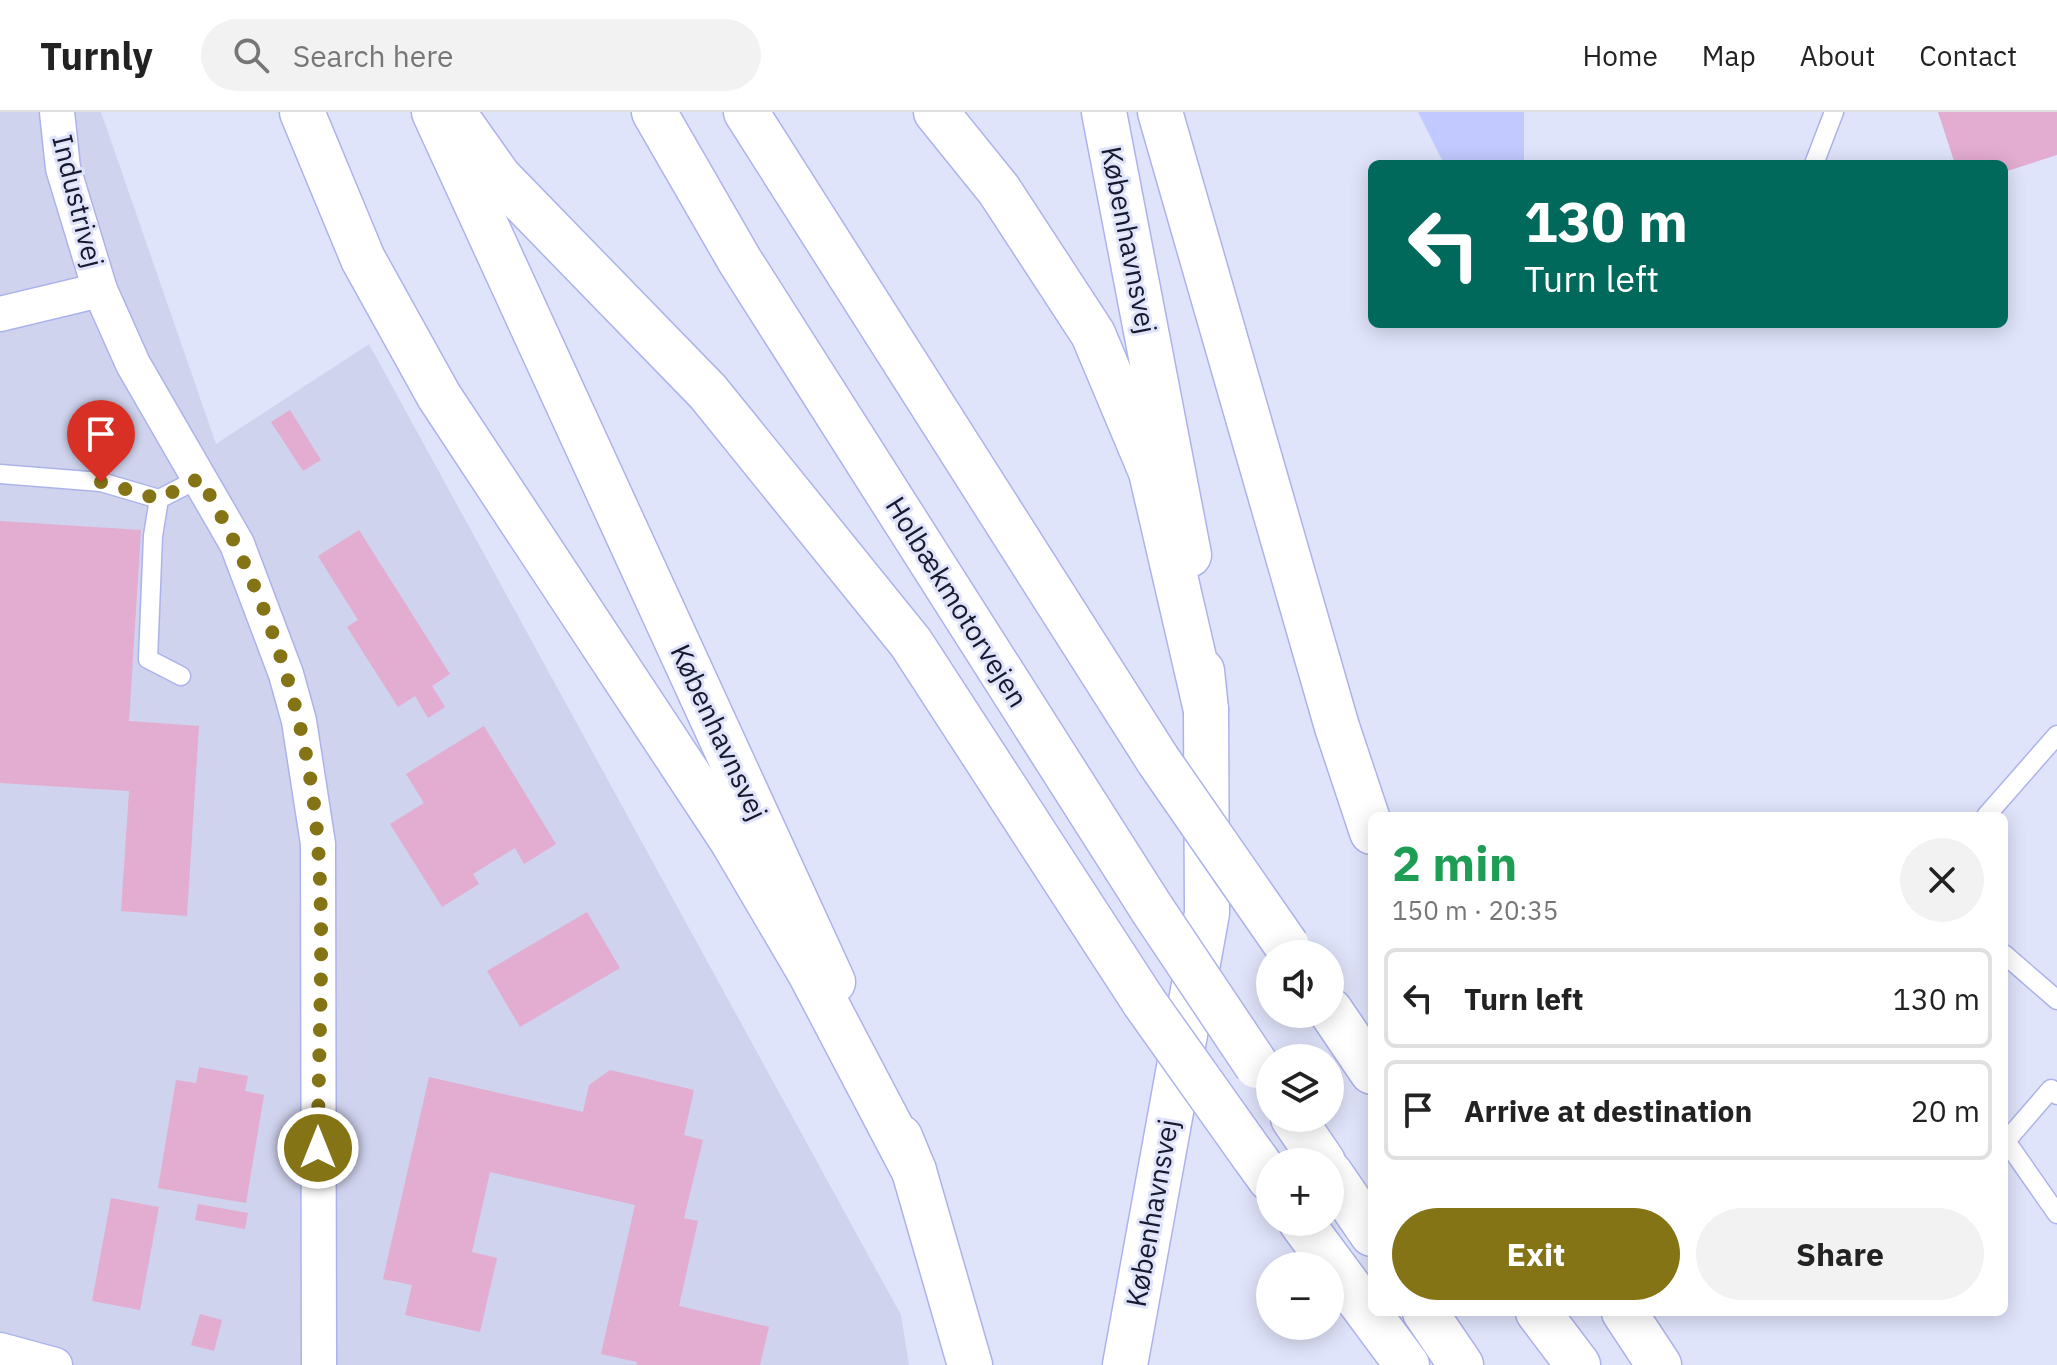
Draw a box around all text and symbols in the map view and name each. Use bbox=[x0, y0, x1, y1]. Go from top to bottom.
search box bbox=[201, 19, 761, 91]
text: Turnly bbox=[40, 31, 153, 80]
icon: search bbox=[229, 33, 273, 77]
text: Search here bbox=[293, 36, 454, 75]
text: Home bbox=[1582, 37, 1658, 74]
text: Map bbox=[1702, 37, 1756, 74]
text: About bbox=[1800, 37, 1875, 74]
text: Contact bbox=[1919, 37, 2017, 74]
street label: Industrivej bbox=[44, 131, 113, 271]
street label: Københavnsvej bbox=[1093, 143, 1166, 337]
text: 130 m bbox=[1524, 185, 1688, 257]
icon: left bbox=[1392, 192, 1496, 296]
text: Turn left bbox=[1524, 255, 1659, 302]
pin bbox=[67, 400, 135, 482]
icon: arrive bbox=[79, 412, 123, 456]
street label: Holbækmotorvejen bbox=[878, 490, 1037, 714]
street label: Københavnsvej bbox=[663, 638, 776, 826]
text: 2 min bbox=[1392, 832, 1517, 894]
button: close bbox=[1900, 838, 1984, 922]
text: 150 m · 20:35 bbox=[1392, 893, 1558, 927]
map controls bbox=[1256, 940, 1344, 1340]
button: sound bbox=[1256, 940, 1344, 1028]
icon: left bbox=[1396, 976, 1440, 1020]
text: Turn left bbox=[1464, 979, 1583, 1018]
text: 130 m bbox=[1893, 979, 1980, 1018]
button: layers bbox=[1256, 1044, 1344, 1132]
icon: arrive bbox=[1396, 1088, 1440, 1132]
text: Arrive at destination bbox=[1464, 1091, 1752, 1130]
text: 20 m bbox=[1911, 1091, 1980, 1130]
position arrow bbox=[276, 1106, 360, 1190]
street label: Københavnsvej bbox=[1117, 1116, 1186, 1310]
button: + bbox=[1256, 1148, 1344, 1236]
button: Exit bbox=[1392, 1208, 1680, 1300]
button: Share bbox=[1696, 1208, 1984, 1300]
button: − bbox=[1256, 1252, 1344, 1340]

